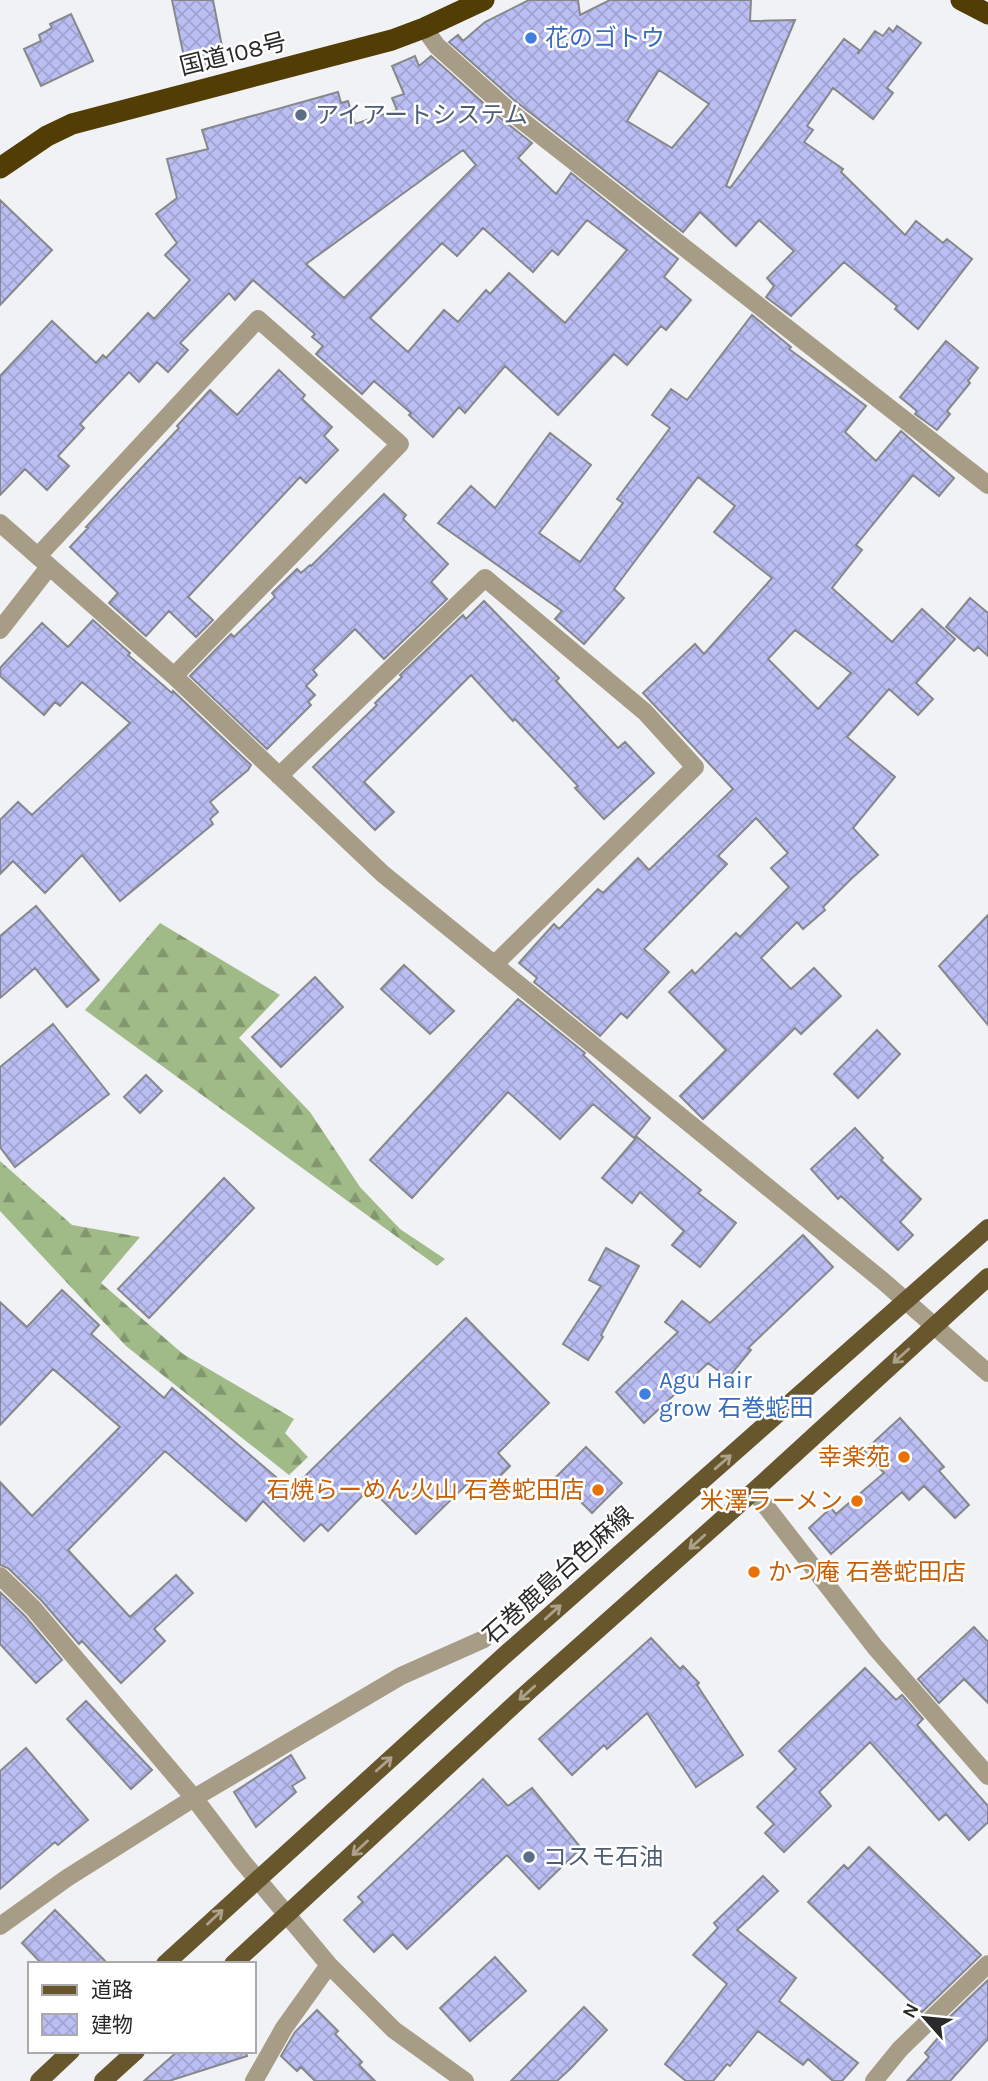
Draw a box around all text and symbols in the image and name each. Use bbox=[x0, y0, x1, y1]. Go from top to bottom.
place label: 花のゴトウ bbox=[545, 24, 665, 52]
street label: 国道108号 bbox=[177, 27, 289, 81]
marker: 花のゴトウ bbox=[523, 30, 539, 46]
place label: アイアートシステム bbox=[315, 101, 528, 129]
marker: アイアートシステム bbox=[293, 107, 309, 123]
one-way arrow bbox=[893, 1347, 910, 1364]
place label: Agu Hair grow 石巻蛇田 bbox=[659, 1366, 813, 1422]
marker: Agu Hair grow 石巻蛇田 bbox=[637, 1386, 653, 1402]
place label: 幸楽苑 bbox=[818, 1443, 890, 1471]
marker: 幸楽苑 bbox=[896, 1449, 912, 1465]
one-way arrow bbox=[714, 1454, 732, 1470]
place label: 石焼らーめん火山 石巻蛇田店 bbox=[266, 1476, 584, 1504]
marker: 石焼らーめん火山 石巻蛇田店 bbox=[590, 1482, 606, 1498]
place label: 米澤ラーメン bbox=[700, 1487, 843, 1515]
marker: 米澤ラーメン bbox=[849, 1493, 865, 1509]
street label: 石巻鹿島台色麻線 bbox=[477, 1500, 639, 1650]
one-way arrow bbox=[688, 1534, 706, 1550]
place label: かつ庵 石巻蛇田店 bbox=[768, 1558, 966, 1586]
marker: かつ庵 石巻蛇田店 bbox=[746, 1564, 762, 1580]
one-way arrow bbox=[544, 1604, 561, 1621]
one-way arrow bbox=[519, 1685, 536, 1702]
one-way arrow bbox=[375, 1756, 392, 1773]
one-way arrow bbox=[352, 1839, 369, 1856]
place label: コスモ石油 bbox=[543, 1843, 663, 1871]
marker: コスモ石油 bbox=[521, 1849, 537, 1865]
one-way arrow bbox=[206, 1909, 223, 1926]
legend bbox=[28, 1962, 256, 2053]
text: 道路 bbox=[91, 1978, 133, 2002]
north arrow bbox=[890, 1983, 960, 2053]
text: N bbox=[898, 2000, 924, 2022]
text: 建物 bbox=[91, 2013, 133, 2037]

